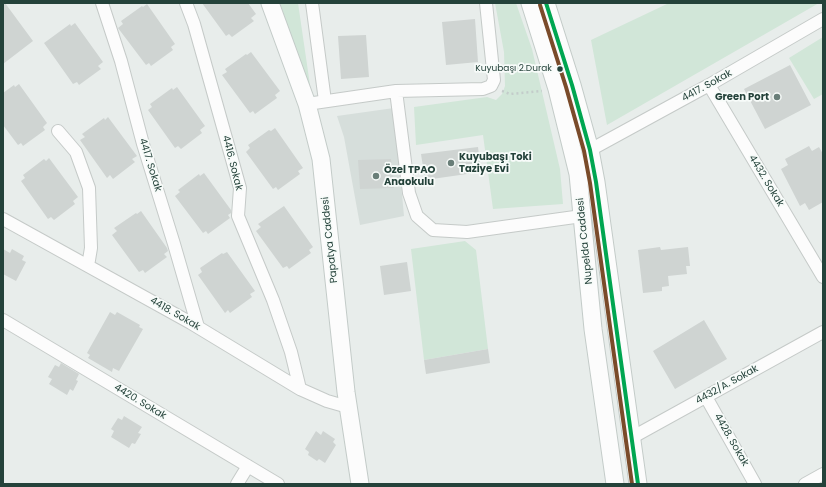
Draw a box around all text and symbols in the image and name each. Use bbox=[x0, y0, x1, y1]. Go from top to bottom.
place label: Kuyubaşı 2.Durak bbox=[475, 64, 552, 74]
marker: Kuyubaşı 2.Durak bbox=[555, 64, 565, 74]
street label: 4417. Sokak bbox=[680, 67, 734, 105]
place label: Green Port bbox=[715, 91, 769, 103]
marker: Green Port bbox=[772, 92, 782, 102]
street label: 4416. Sokak bbox=[219, 134, 245, 192]
street label: 4417. Sokak bbox=[136, 137, 164, 193]
place label: Kuyubaşı Toki Taziye Evi bbox=[459, 151, 532, 174]
street label: 4432. Sokak bbox=[746, 153, 786, 209]
marker: Kuyubaşı Toki Taziye Evi bbox=[446, 158, 456, 168]
place label: Özel TPAO Anaokulu bbox=[384, 164, 435, 188]
marker: Özel TPAO Anaokulu bbox=[371, 171, 381, 181]
street label: Papatya Caddesi bbox=[320, 196, 340, 284]
street label: Nupelda Caddesi bbox=[574, 197, 596, 285]
street label: 4418. Sokak bbox=[148, 295, 202, 333]
street label: 4432/A. Sokak bbox=[694, 363, 760, 407]
street label: 4420. Sokak bbox=[112, 382, 168, 422]
street label: 4428. Sokak bbox=[711, 412, 751, 468]

